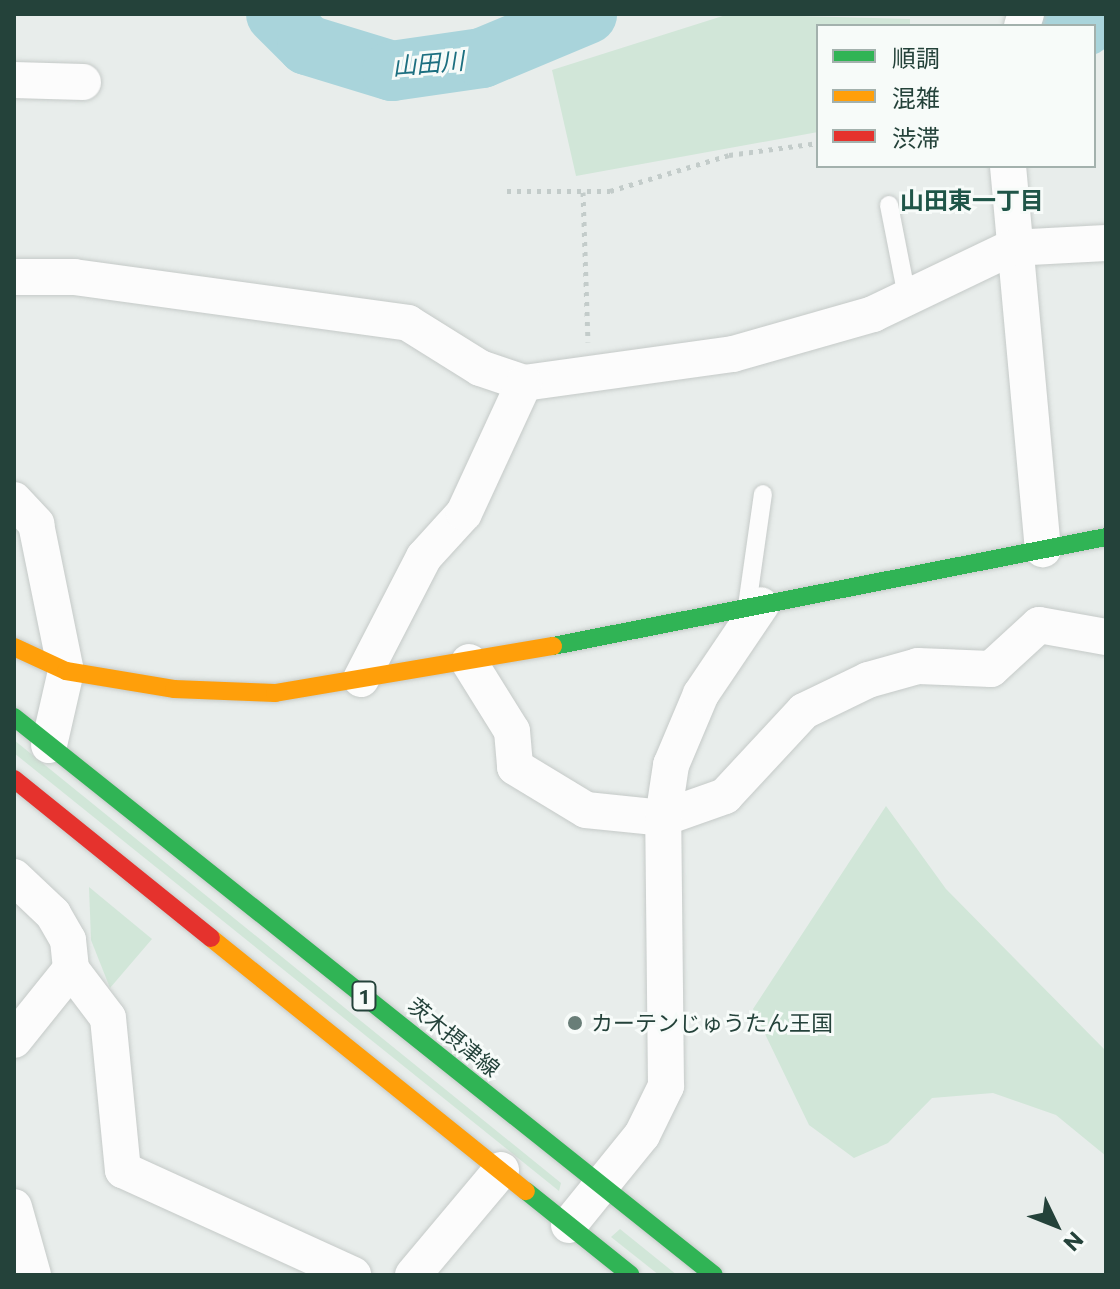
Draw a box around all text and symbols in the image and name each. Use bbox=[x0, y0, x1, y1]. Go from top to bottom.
legend bbox=[816, 24, 1096, 168]
text: 順調 bbox=[892, 43, 940, 72]
water label: 山田川 bbox=[391, 46, 465, 80]
text: 混雑 bbox=[892, 83, 940, 112]
text: 渋滞 bbox=[892, 123, 940, 152]
district label: 山田東一丁目 bbox=[900, 186, 1044, 214]
road number: 1 bbox=[350, 980, 378, 1012]
street label: 茨木摂津線 bbox=[403, 992, 505, 1082]
place label: カーテンじゅうたん王国 bbox=[591, 1010, 833, 1036]
marker: カーテンじゅうたん王国 bbox=[566, 1014, 584, 1032]
north arrow bbox=[1016, 1185, 1096, 1265]
text: N bbox=[1058, 1226, 1089, 1257]

